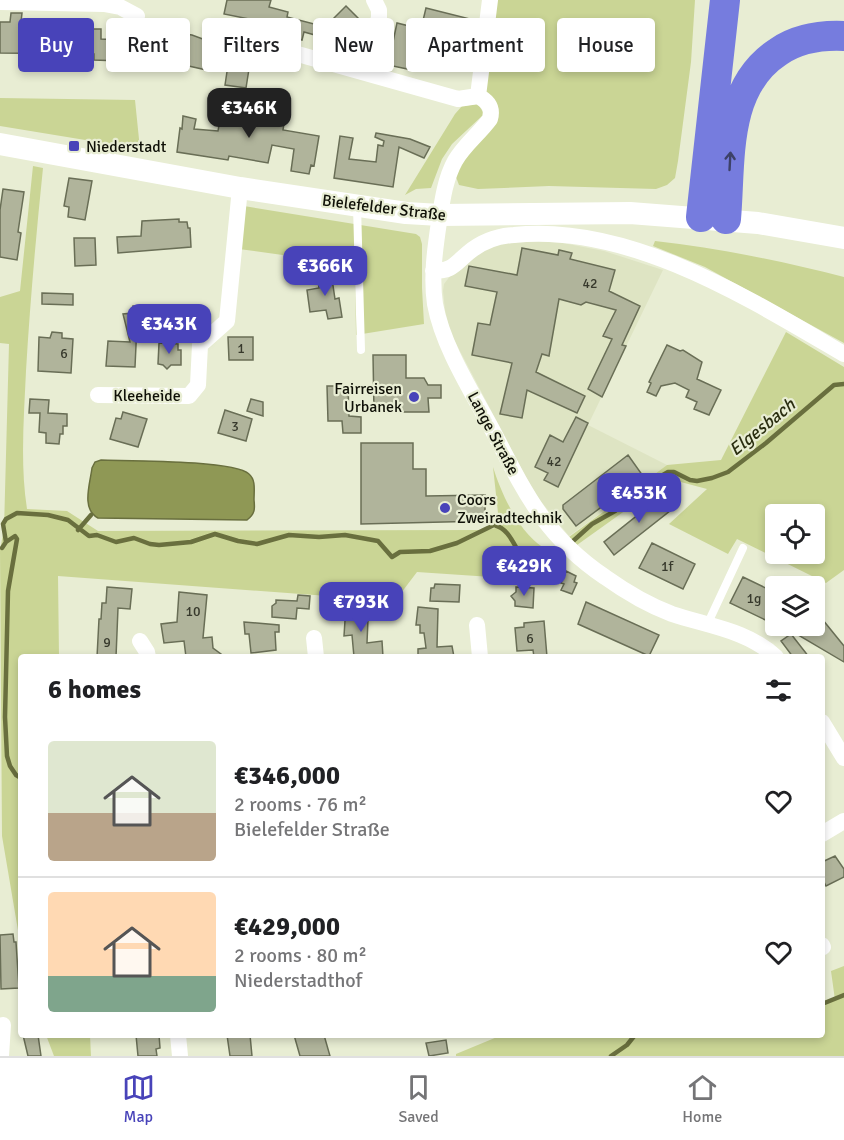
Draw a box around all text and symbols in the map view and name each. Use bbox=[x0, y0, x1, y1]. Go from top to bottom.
chip: Buy bbox=[18, 18, 94, 72]
chip: Rent bbox=[106, 18, 190, 72]
chip: Filters bbox=[202, 18, 301, 72]
chip: New bbox=[313, 18, 394, 72]
chip: Apartment bbox=[406, 18, 545, 72]
chip: House bbox=[557, 18, 655, 72]
pin: €346K bbox=[207, 88, 291, 139]
text: €346K bbox=[221, 95, 277, 120]
place label: Niederstadt bbox=[86, 137, 167, 157]
marker: Niederstadt bbox=[67, 139, 81, 153]
one-way arrow bbox=[725, 152, 736, 172]
street label: Bielefelder Straße bbox=[321, 190, 447, 226]
pin: €366K bbox=[283, 246, 367, 297]
text: €366K bbox=[297, 253, 353, 278]
house number: 42 bbox=[582, 275, 598, 292]
pin: €343K bbox=[127, 304, 211, 355]
text: €343K bbox=[141, 311, 197, 336]
house number: 1 bbox=[237, 340, 245, 357]
house number: 6 bbox=[60, 345, 68, 362]
place label: Fairreisen Urbanek bbox=[334, 379, 402, 417]
street label: Kleeheide bbox=[113, 386, 181, 406]
street label: Lange Straße bbox=[463, 388, 523, 479]
marker: Fairreisen Urbanek bbox=[407, 390, 421, 404]
water label: Elgesbach bbox=[725, 393, 800, 460]
house number: 3 bbox=[231, 418, 239, 435]
house number: 42 bbox=[546, 453, 562, 470]
pin: €453K bbox=[597, 473, 681, 524]
text: €453K bbox=[611, 480, 667, 505]
place label: Coors Zweiradtechnik bbox=[457, 490, 562, 528]
marker: Coors Zweiradtechnik bbox=[438, 501, 452, 515]
map controls bbox=[765, 504, 825, 636]
button: locate bbox=[765, 504, 825, 564]
pin: €429K bbox=[482, 546, 566, 597]
text: €429K bbox=[496, 553, 552, 578]
house number: 1f bbox=[661, 558, 674, 575]
button: layers bbox=[765, 576, 825, 636]
pin: €793K bbox=[319, 582, 403, 633]
text: €793K bbox=[333, 589, 389, 614]
house number: 1g bbox=[747, 590, 761, 607]
house number: 10 bbox=[185, 603, 201, 620]
house number: 6 bbox=[526, 630, 534, 647]
house number: 9 bbox=[103, 634, 111, 651]
text: 6 homes bbox=[48, 674, 141, 706]
icon: filters bbox=[762, 674, 795, 707]
text: €346,000 bbox=[234, 760, 340, 792]
icon: home bbox=[96, 765, 168, 837]
icon: heart bbox=[762, 785, 795, 818]
text: 2 rooms · 76 m² bbox=[234, 792, 367, 817]
text: Bielefelder Straße bbox=[234, 817, 390, 842]
text: €429,000 bbox=[234, 911, 340, 943]
icon: home bbox=[96, 916, 168, 988]
icon: heart bbox=[762, 936, 795, 969]
text: 2 rooms · 80 m² bbox=[234, 943, 367, 968]
text: Niederstadthof bbox=[234, 968, 362, 993]
tab: Map bbox=[122, 1071, 155, 1127]
tab: Saved bbox=[398, 1071, 439, 1127]
tab: Home bbox=[682, 1071, 722, 1127]

